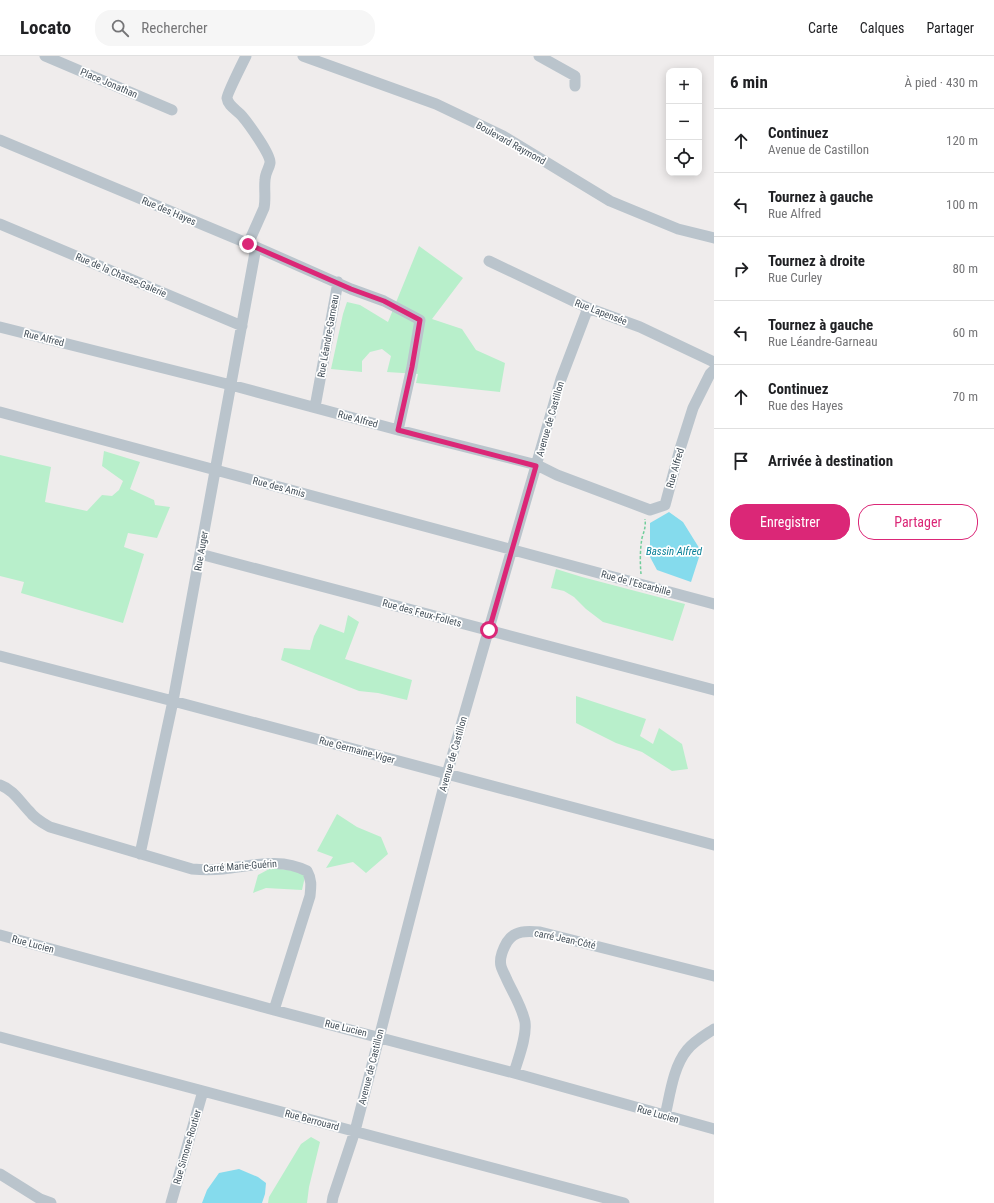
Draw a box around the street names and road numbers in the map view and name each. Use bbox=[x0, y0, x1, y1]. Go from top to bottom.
street label: Place Jonathan bbox=[79, 66, 139, 100]
street label: Boulevard Raymond bbox=[474, 119, 548, 167]
street label: Rue des Hayes bbox=[140, 195, 198, 228]
street label: Rue de la Chasse-Galerie bbox=[74, 251, 168, 299]
street label: Rue Léandre-Garneau bbox=[315, 293, 341, 378]
street label: Rue Lapensée bbox=[573, 297, 629, 327]
street label: Rue Alfred bbox=[23, 328, 65, 348]
street label: Avenue de Castillon bbox=[534, 380, 566, 458]
street label: Rue Alfred bbox=[337, 408, 379, 430]
street label: Rue Alfred bbox=[664, 447, 686, 489]
street label: Rue des Amis bbox=[252, 475, 307, 499]
street label: Rue Auger bbox=[192, 530, 210, 572]
street label: Rue de l'Escarbille bbox=[600, 568, 672, 598]
street label: Rue des Feux-Follets bbox=[381, 597, 463, 629]
street label: Avenue de Castillon bbox=[437, 715, 469, 793]
street label: Rue Germaine-Viger bbox=[318, 735, 396, 765]
street label: Carré Marie-Guérin bbox=[203, 858, 277, 874]
street label: carré Jean-Côté bbox=[533, 927, 597, 951]
street label: Rue Lucien bbox=[11, 933, 55, 955]
street label: Rue Lucien bbox=[324, 1017, 368, 1039]
street label: Avenue de Castillon bbox=[356, 1028, 386, 1106]
street label: Rue Lucien bbox=[636, 1103, 680, 1125]
street label: Rue Berrouard bbox=[284, 1107, 340, 1133]
street label: Rue Simone-Routier bbox=[171, 1108, 203, 1186]

